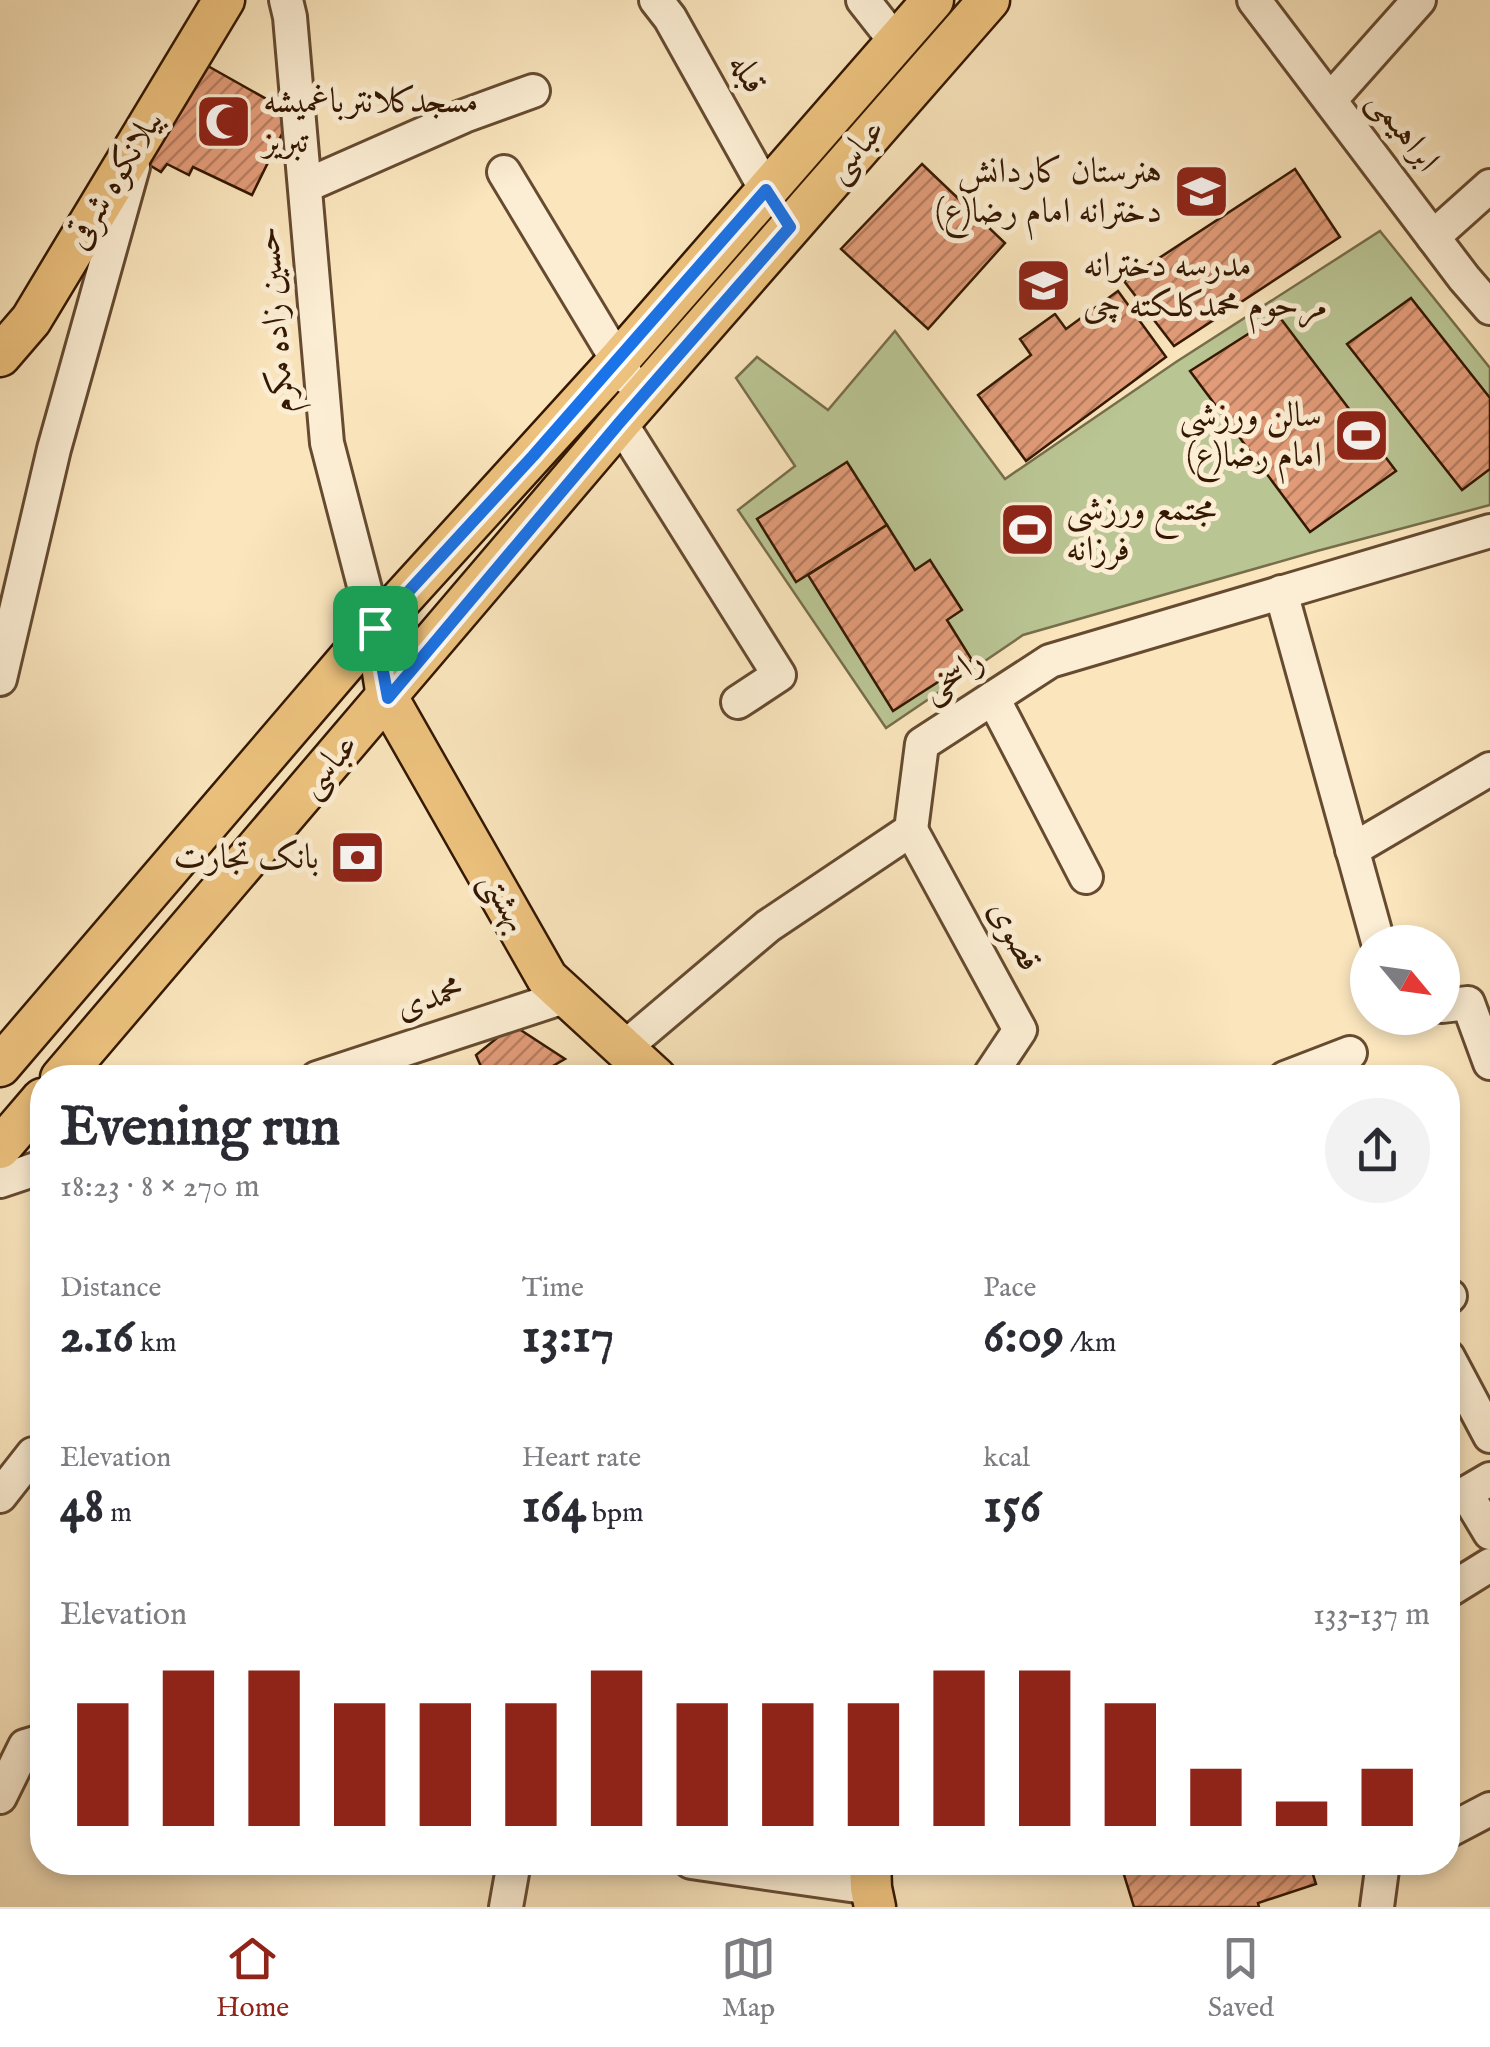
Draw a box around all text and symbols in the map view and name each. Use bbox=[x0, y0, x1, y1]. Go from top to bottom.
street label: قبله bbox=[718, 46, 776, 102]
place label: مسجدکلانترباغمیشه تبریز bbox=[260, 80, 478, 165]
street label: ابراهیمی bbox=[1357, 80, 1449, 182]
mosque icon: مسجدکلانترباغمیشه تبریز bbox=[194, 92, 254, 152]
street label: بیلانکوه شرقی bbox=[56, 102, 174, 258]
street label: عباسى bbox=[816, 110, 896, 192]
place label: هنرستان کاردانش دخترانه امام رضا(ع) bbox=[935, 150, 1162, 241]
school or university icon: هنرستان کاردانش دخترانه امام رضا(ع) bbox=[1171, 162, 1231, 222]
street label: حسین زاده مکرم bbox=[245, 224, 313, 415]
place label: مدرسه دخترانه مرحوم محمدکلکته چی bbox=[1083, 244, 1327, 335]
school or university icon: مدرسه دخترانه مرحوم محمدکلکته چی bbox=[1014, 256, 1074, 316]
place label: سالن ورزشی امام رضا(ع) bbox=[1179, 394, 1322, 485]
sports icon: سالن ورزشی امام رضا(ع) bbox=[1331, 406, 1391, 466]
place label: مجتمع ورزشی فرزانه bbox=[1066, 488, 1216, 573]
sports icon: مجتمع ورزشی فرزانه bbox=[997, 500, 1057, 560]
pin bbox=[333, 586, 418, 671]
icon: arrive bbox=[348, 601, 403, 656]
street label: راسخی bbox=[913, 639, 993, 713]
street label: عباسى bbox=[289, 725, 369, 807]
bank icon: بانک تجارت bbox=[328, 828, 388, 888]
place label: بانک تجارت bbox=[174, 836, 319, 881]
street label: بهشتی bbox=[469, 863, 539, 941]
street label: قصوی bbox=[977, 893, 1051, 979]
north arrow bbox=[1350, 925, 1460, 1035]
map controls bbox=[1350, 925, 1460, 1035]
street label: محمدی bbox=[390, 967, 470, 1031]
text: Evening run bbox=[60, 1094, 340, 1164]
button: share bbox=[1325, 1098, 1430, 1203]
text: 18:23 · 8 × 270 m bbox=[60, 1167, 260, 1208]
text: Distance bbox=[60, 1271, 161, 1306]
text: Time bbox=[522, 1271, 584, 1306]
text: Pace bbox=[983, 1271, 1036, 1306]
text: 2.16 bbox=[60, 1306, 134, 1369]
text: 13:17 bbox=[522, 1306, 614, 1369]
text: 6:09 bbox=[983, 1306, 1064, 1369]
text: km bbox=[134, 1326, 177, 1361]
text: /km bbox=[1064, 1326, 1116, 1361]
text: Elevation bbox=[60, 1441, 171, 1476]
text: Heart rate bbox=[522, 1441, 641, 1476]
text: kcal bbox=[983, 1441, 1030, 1476]
text: 48 bbox=[60, 1476, 104, 1539]
text: 164 bbox=[522, 1476, 586, 1539]
text: 156 bbox=[983, 1476, 1041, 1539]
text: m bbox=[104, 1496, 132, 1531]
text: bpm bbox=[586, 1496, 644, 1531]
text: Elevation bbox=[60, 1595, 187, 1636]
text: 133–137 m bbox=[1313, 1595, 1430, 1636]
tab: Home bbox=[216, 1931, 289, 2026]
tab: Map bbox=[721, 1931, 776, 2026]
tab: Saved bbox=[1208, 1931, 1274, 2026]

